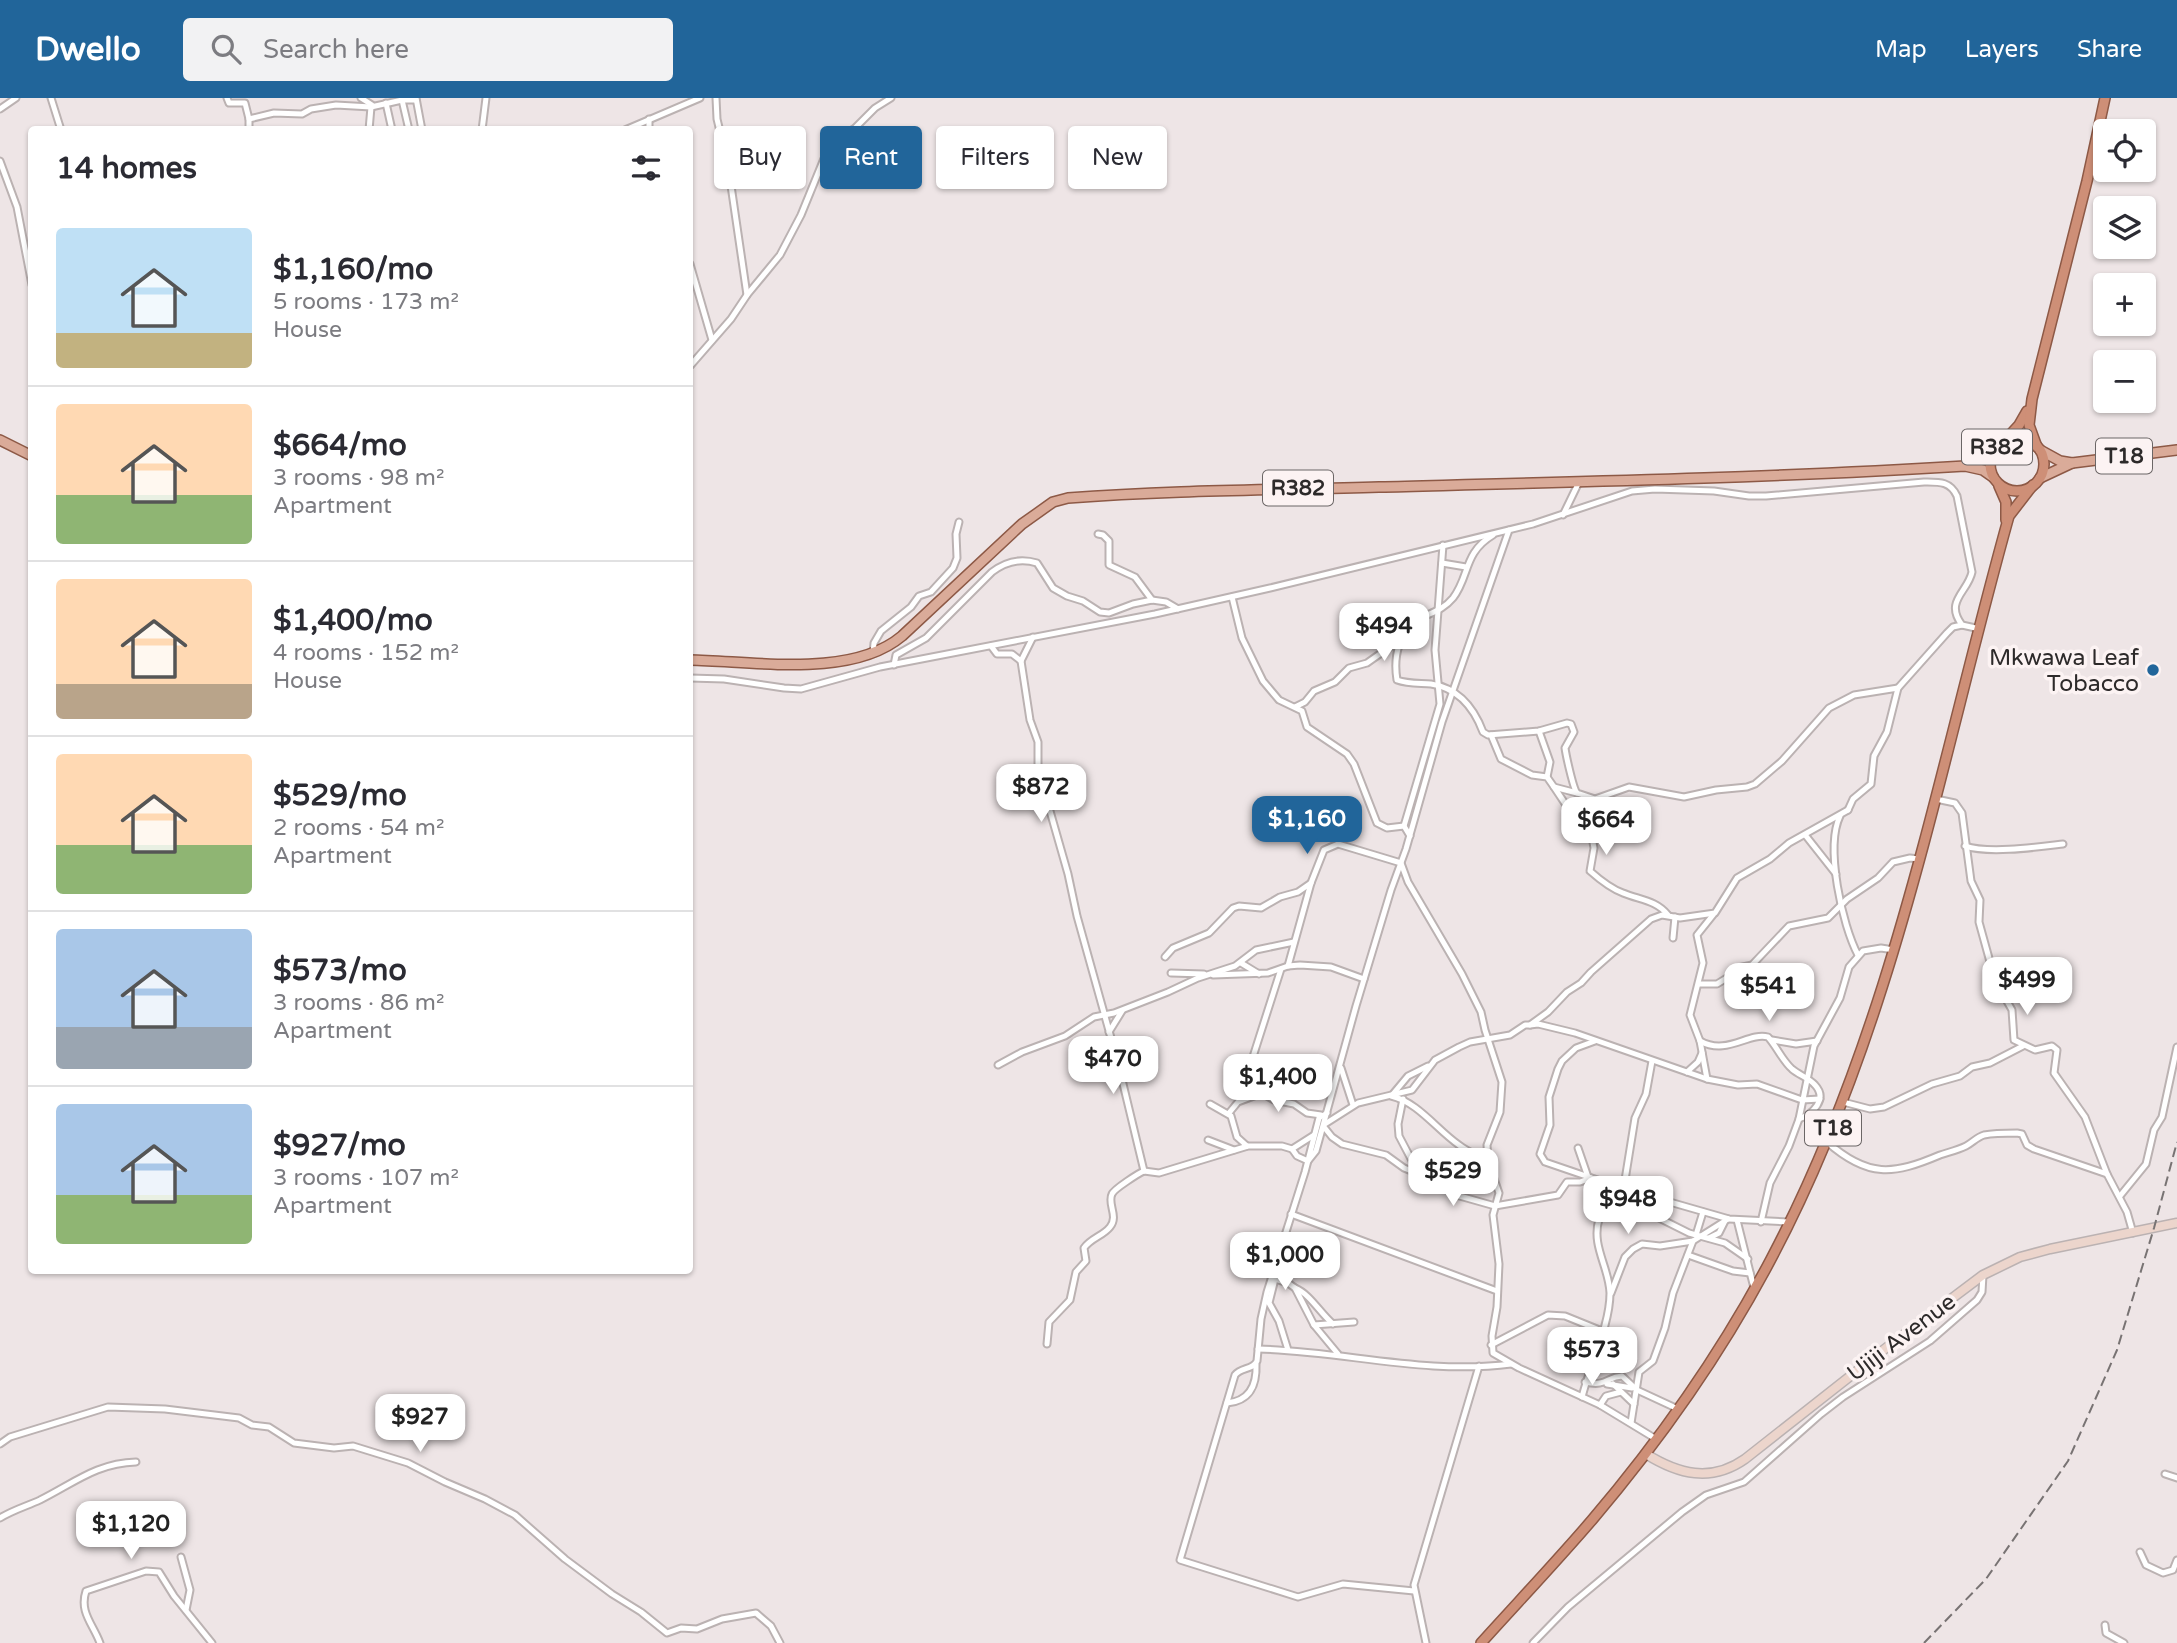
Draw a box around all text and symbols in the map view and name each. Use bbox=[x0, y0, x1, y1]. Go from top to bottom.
search box bbox=[183, 18, 673, 81]
text: Dwello bbox=[35, 30, 141, 69]
icon: search bbox=[207, 30, 245, 68]
text: Search here bbox=[263, 34, 409, 65]
text: Map bbox=[1875, 35, 1927, 64]
text: Layers bbox=[1965, 35, 2039, 64]
text: Share bbox=[2077, 35, 2142, 64]
map controls bbox=[2093, 119, 2156, 413]
button: locate bbox=[2093, 119, 2156, 182]
chip: Buy bbox=[714, 126, 806, 189]
chip: Rent bbox=[820, 126, 922, 189]
chip: Filters bbox=[936, 126, 1054, 189]
chip: New bbox=[1068, 126, 1167, 189]
icon: filters bbox=[627, 149, 665, 187]
text: 14 homes bbox=[56, 150, 197, 187]
button: layers bbox=[2093, 196, 2156, 259]
text: $1,160/mo bbox=[273, 251, 433, 288]
icon: home bbox=[112, 256, 196, 340]
button: + bbox=[2093, 273, 2156, 336]
text: 5 rooms · 173 m² bbox=[273, 288, 459, 316]
text: House bbox=[273, 316, 342, 344]
button: − bbox=[2093, 350, 2156, 413]
text: $664/mo bbox=[273, 427, 407, 464]
road number: R382 bbox=[1962, 430, 2032, 464]
icon: home bbox=[112, 432, 196, 516]
road number: T18 bbox=[2096, 438, 2152, 474]
text: 3 rooms · 98 m² bbox=[273, 464, 444, 492]
road number: R382 bbox=[1263, 470, 1333, 506]
text: Apartment bbox=[273, 492, 392, 520]
text: $1,400/mo bbox=[273, 602, 433, 639]
pin: $494 bbox=[1343, 603, 1425, 663]
icon: home bbox=[112, 607, 196, 691]
text: $494 bbox=[1355, 612, 1413, 640]
text: 4 rooms · 152 m² bbox=[273, 639, 459, 667]
place label: Mkwawa Leaf Tobacco bbox=[1989, 644, 2139, 698]
marker: Mkwawa Leaf Tobacco bbox=[2145, 662, 2161, 678]
text: House bbox=[273, 667, 342, 695]
pin: $872 bbox=[1000, 764, 1082, 824]
text: $872 bbox=[1012, 773, 1070, 801]
text: $529/mo bbox=[273, 777, 407, 814]
icon: home bbox=[112, 782, 196, 866]
pin: $1,160 bbox=[1250, 796, 1364, 856]
pin: $664 bbox=[1565, 798, 1647, 857]
text: $1,160 bbox=[1268, 805, 1346, 833]
text: $664 bbox=[1577, 806, 1635, 834]
text: 2 rooms · 54 m² bbox=[273, 814, 444, 842]
text: Apartment bbox=[273, 842, 392, 870]
text: $573/mo bbox=[273, 952, 407, 989]
icon: home bbox=[112, 957, 196, 1041]
pin: $499 bbox=[1986, 958, 2068, 1017]
pin: $541 bbox=[1728, 964, 1810, 1023]
text: $499 bbox=[1998, 966, 2056, 994]
text: $541 bbox=[1740, 972, 1798, 1000]
text: 3 rooms · 86 m² bbox=[273, 989, 444, 1017]
text: Apartment bbox=[273, 1017, 392, 1045]
pin: $470 bbox=[1072, 1037, 1154, 1096]
text: $470 bbox=[1084, 1045, 1142, 1073]
pin: $1,400 bbox=[1221, 1054, 1335, 1114]
text: $1,400 bbox=[1239, 1063, 1317, 1091]
road number: T18 bbox=[1805, 1110, 1861, 1146]
text: $927/mo bbox=[273, 1127, 406, 1164]
icon: home bbox=[112, 1132, 196, 1216]
pin: $529 bbox=[1412, 1148, 1494, 1208]
text: $529 bbox=[1424, 1157, 1482, 1185]
text: 3 rooms · 107 m² bbox=[273, 1164, 459, 1192]
pin: $948 bbox=[1587, 1176, 1669, 1236]
text: $948 bbox=[1599, 1185, 1657, 1213]
text: Apartment bbox=[273, 1192, 392, 1220]
pin: $1,000 bbox=[1228, 1232, 1342, 1292]
text: $1,000 bbox=[1246, 1241, 1324, 1269]
street label: Ujiji Avenue bbox=[1842, 1288, 1961, 1388]
pin: $573 bbox=[1551, 1328, 1633, 1387]
text: $573 bbox=[1563, 1336, 1621, 1364]
pin: $927 bbox=[379, 1394, 461, 1454]
text: $927 bbox=[391, 1403, 449, 1431]
pin: $1,120 bbox=[74, 1502, 188, 1561]
text: $1,120 bbox=[92, 1510, 170, 1538]

